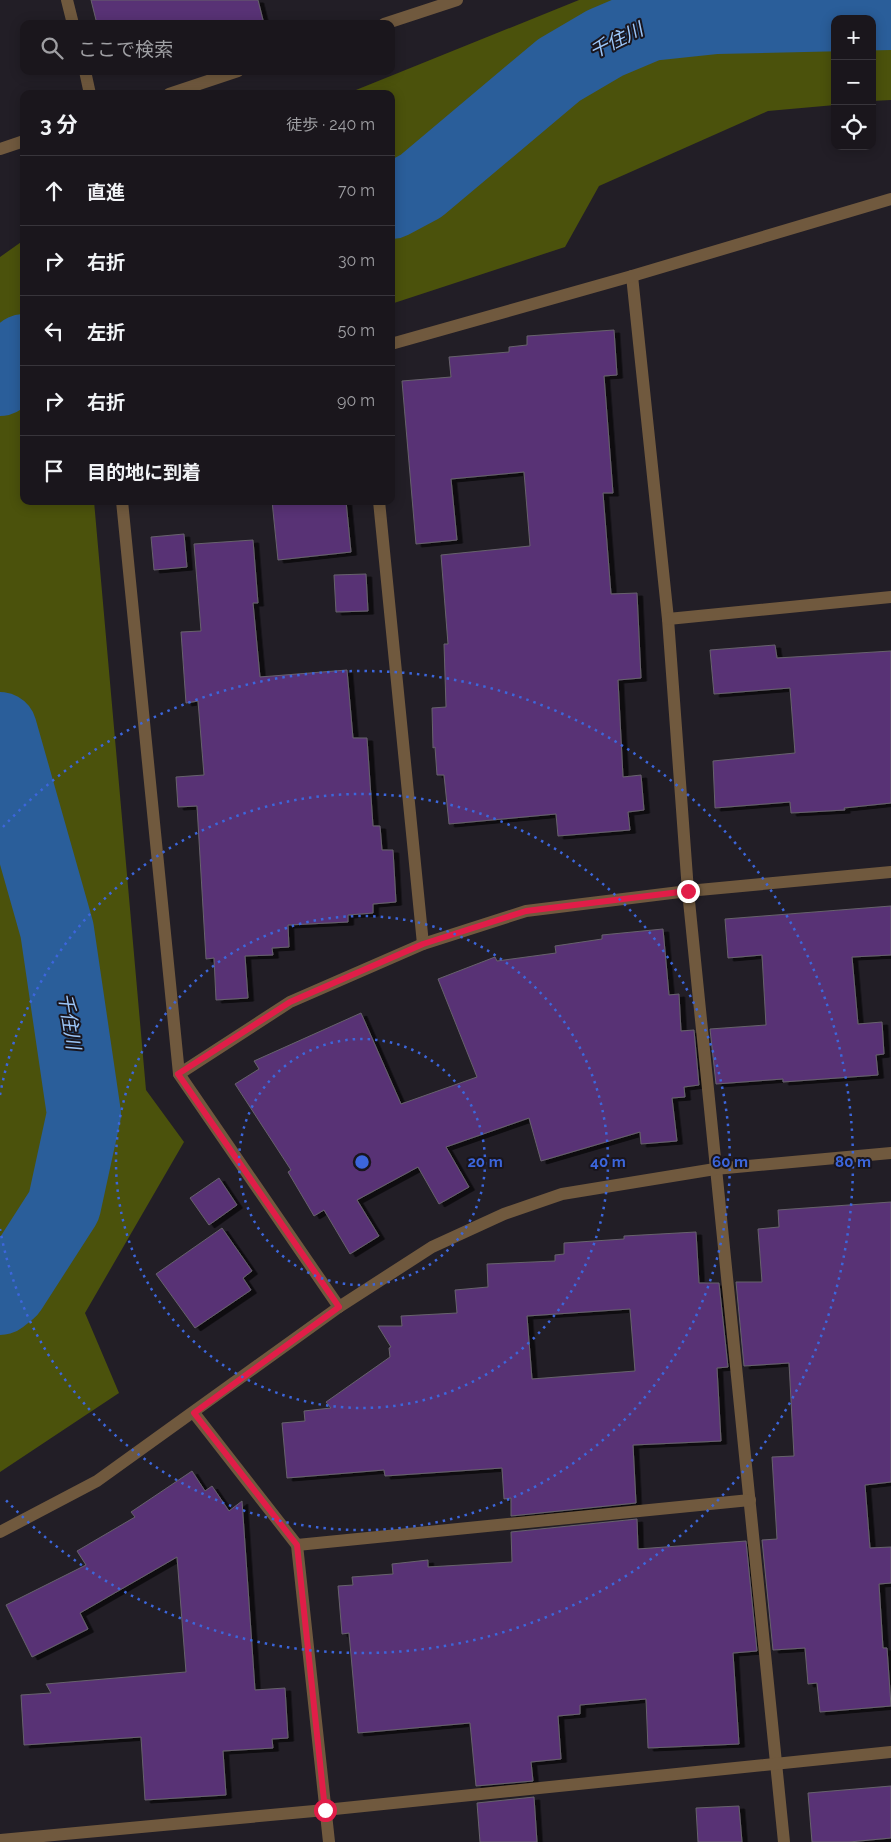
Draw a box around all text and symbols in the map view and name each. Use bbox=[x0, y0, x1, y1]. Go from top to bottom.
map controls bbox=[831, 15, 876, 150]
button: + bbox=[831, 15, 876, 60]
water label: 千住川 bbox=[586, 17, 648, 62]
search box bbox=[20, 20, 395, 75]
icon: search bbox=[38, 34, 66, 62]
text: ここで検索 bbox=[78, 38, 173, 60]
button: − bbox=[831, 60, 876, 105]
button: locate bbox=[831, 105, 876, 150]
text: 3 分 bbox=[40, 112, 78, 137]
text: 徒歩 · 240 m bbox=[286, 115, 375, 134]
icon: ahead bbox=[40, 177, 68, 205]
text: 直進 bbox=[87, 181, 125, 203]
text: 70 m bbox=[338, 181, 375, 200]
icon: right bbox=[40, 247, 68, 275]
text: 右折 bbox=[87, 251, 125, 273]
text: 30 m bbox=[338, 251, 375, 270]
icon: left bbox=[40, 317, 68, 345]
text: 左折 bbox=[87, 321, 125, 343]
text: 50 m bbox=[338, 321, 375, 340]
icon: right bbox=[40, 387, 68, 415]
text: 右折 bbox=[87, 391, 125, 413]
text: 90 m bbox=[337, 391, 375, 410]
icon: arrive bbox=[40, 457, 68, 485]
text: 目的地に到着 bbox=[87, 461, 201, 483]
route end bbox=[677, 880, 700, 903]
water label: 千住川 bbox=[55, 991, 86, 1053]
centre of rings bbox=[353, 1153, 371, 1171]
text: 20 m bbox=[467, 1153, 503, 1171]
text: 40 m bbox=[590, 1153, 626, 1171]
text: 60 m bbox=[712, 1153, 748, 1171]
text: 80 m bbox=[835, 1153, 871, 1171]
route start bbox=[314, 1799, 337, 1822]

